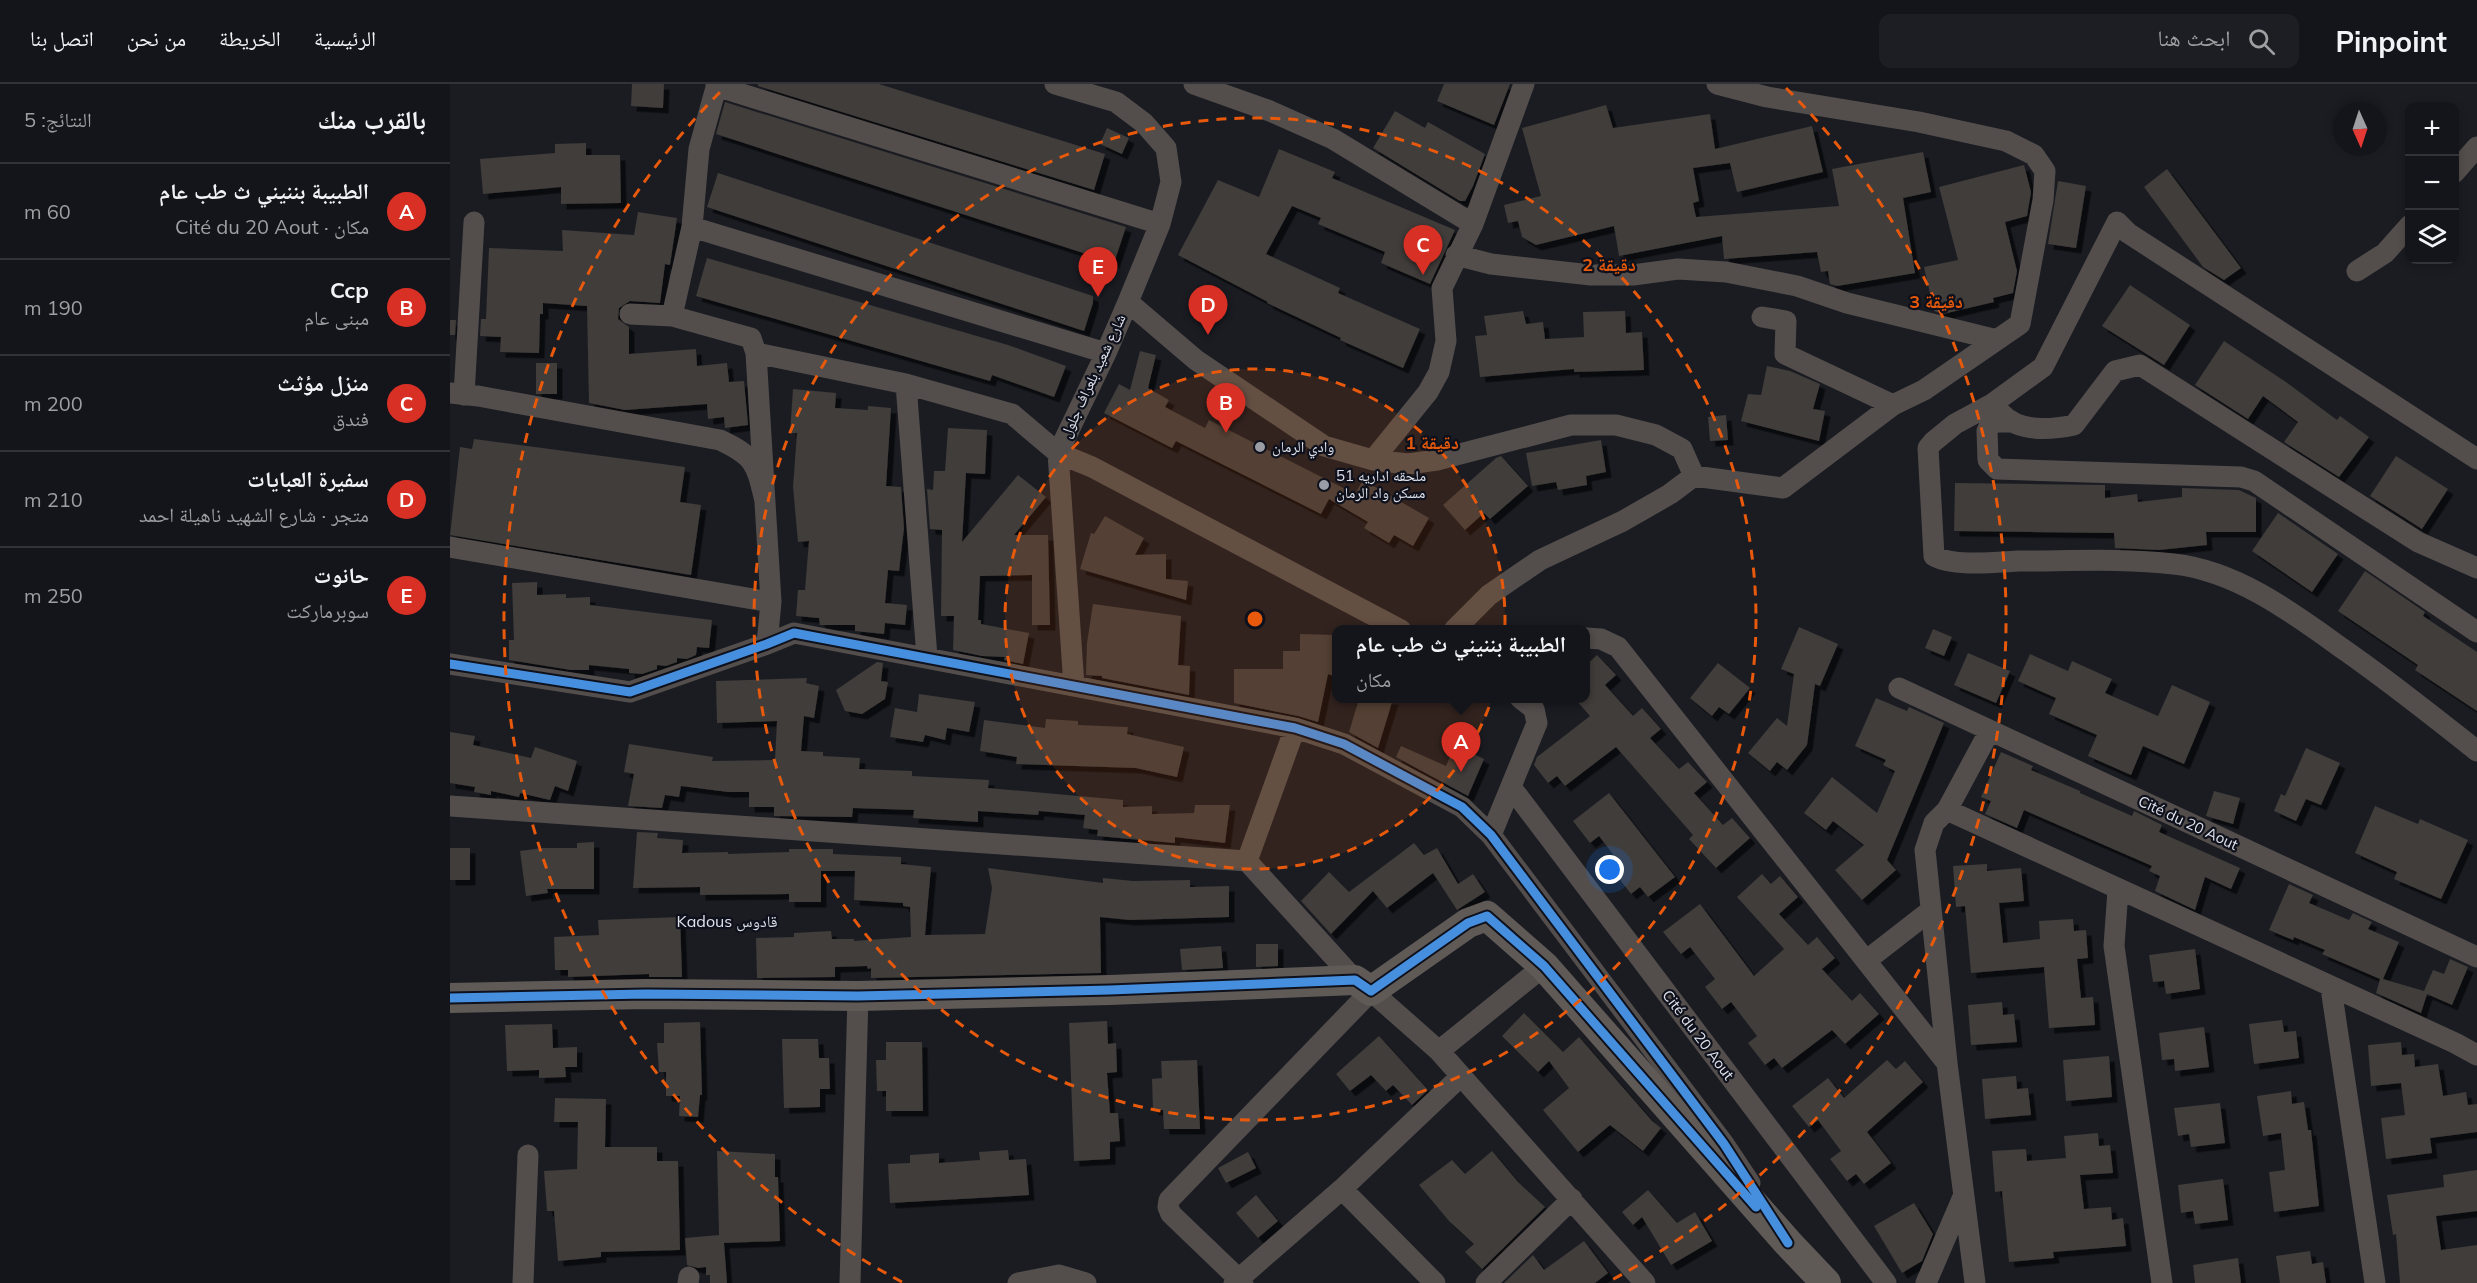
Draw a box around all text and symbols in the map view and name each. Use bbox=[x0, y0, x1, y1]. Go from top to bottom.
search box bbox=[1879, 14, 2299, 68]
text: ابحث هنا bbox=[2158, 24, 2230, 52]
text: Pinpoint bbox=[2335, 24, 2447, 59]
text: اتصل بنا bbox=[30, 25, 94, 51]
text: من نحن bbox=[127, 25, 186, 51]
text: الخريطة bbox=[219, 25, 281, 51]
text: الرئيسية bbox=[314, 25, 376, 51]
icon: search bbox=[2245, 25, 2278, 58]
north arrow bbox=[2333, 102, 2387, 156]
map controls bbox=[2405, 102, 2459, 264]
button: + bbox=[2405, 102, 2459, 156]
text: بالقرب منك bbox=[317, 103, 426, 136]
text: النتائج: 5 bbox=[24, 107, 92, 132]
button: − bbox=[2405, 156, 2459, 210]
text: الطبيبة بننيني ث طب عام bbox=[159, 177, 369, 205]
text: 60 m bbox=[24, 199, 71, 224]
text: A bbox=[399, 199, 414, 224]
button: layers bbox=[2405, 210, 2459, 264]
text: مكان · Cité du 20 Aout bbox=[175, 214, 369, 239]
pin: C bbox=[1404, 226, 1442, 275]
pin: E bbox=[1078, 248, 1118, 297]
text: 2 دقيقة bbox=[1582, 253, 1636, 276]
text: Ccp bbox=[330, 276, 369, 304]
pin: D bbox=[1188, 286, 1227, 335]
text: 3 دقيقة bbox=[1909, 290, 1963, 313]
text: 190 m bbox=[24, 295, 83, 320]
text: B bbox=[400, 295, 413, 320]
text: مبنى عام bbox=[304, 305, 369, 330]
street label: شارع شعيد بلعراف جلول bbox=[1056, 311, 1131, 441]
text: منزل مؤثث bbox=[277, 369, 369, 397]
pin: B bbox=[1206, 384, 1246, 433]
text: 200 m bbox=[24, 391, 83, 416]
text: C bbox=[400, 391, 413, 416]
text: فندق bbox=[332, 406, 369, 431]
text: 1 دقيقة bbox=[1405, 431, 1459, 454]
place label: وادي الرمان bbox=[1272, 437, 1334, 459]
marker: وادي الرمان bbox=[1253, 440, 1267, 454]
text: سفيرة العبايات bbox=[247, 465, 369, 493]
place label: ملحقه اداريه 51 مسكن واد الرمان bbox=[1336, 466, 1426, 503]
marker: ملحقه اداريه 51 مسكن واد الرمان bbox=[1317, 478, 1331, 492]
text: 210 m bbox=[24, 487, 83, 512]
text: D bbox=[399, 487, 414, 512]
text: متجر · شارع الشهيد ناهيلة احمد bbox=[139, 502, 369, 527]
text: حانوت bbox=[314, 561, 369, 589]
text: 250 m bbox=[24, 583, 83, 608]
text: E bbox=[401, 583, 412, 608]
text: سوبرماركت bbox=[286, 598, 369, 623]
centre of rings bbox=[1245, 609, 1265, 629]
popup bbox=[1332, 625, 1590, 703]
text: الطبيبة بننيني ث طب عام bbox=[1356, 630, 1566, 658]
text: مكان bbox=[1356, 667, 1391, 692]
pin: A bbox=[1442, 722, 1480, 772]
street label: Cité du 20 Aout bbox=[2135, 791, 2241, 854]
your location bbox=[1595, 855, 1624, 884]
district label: Kadous قادوس bbox=[677, 911, 777, 932]
street label: Cité du 20 Aout bbox=[1658, 986, 1738, 1084]

